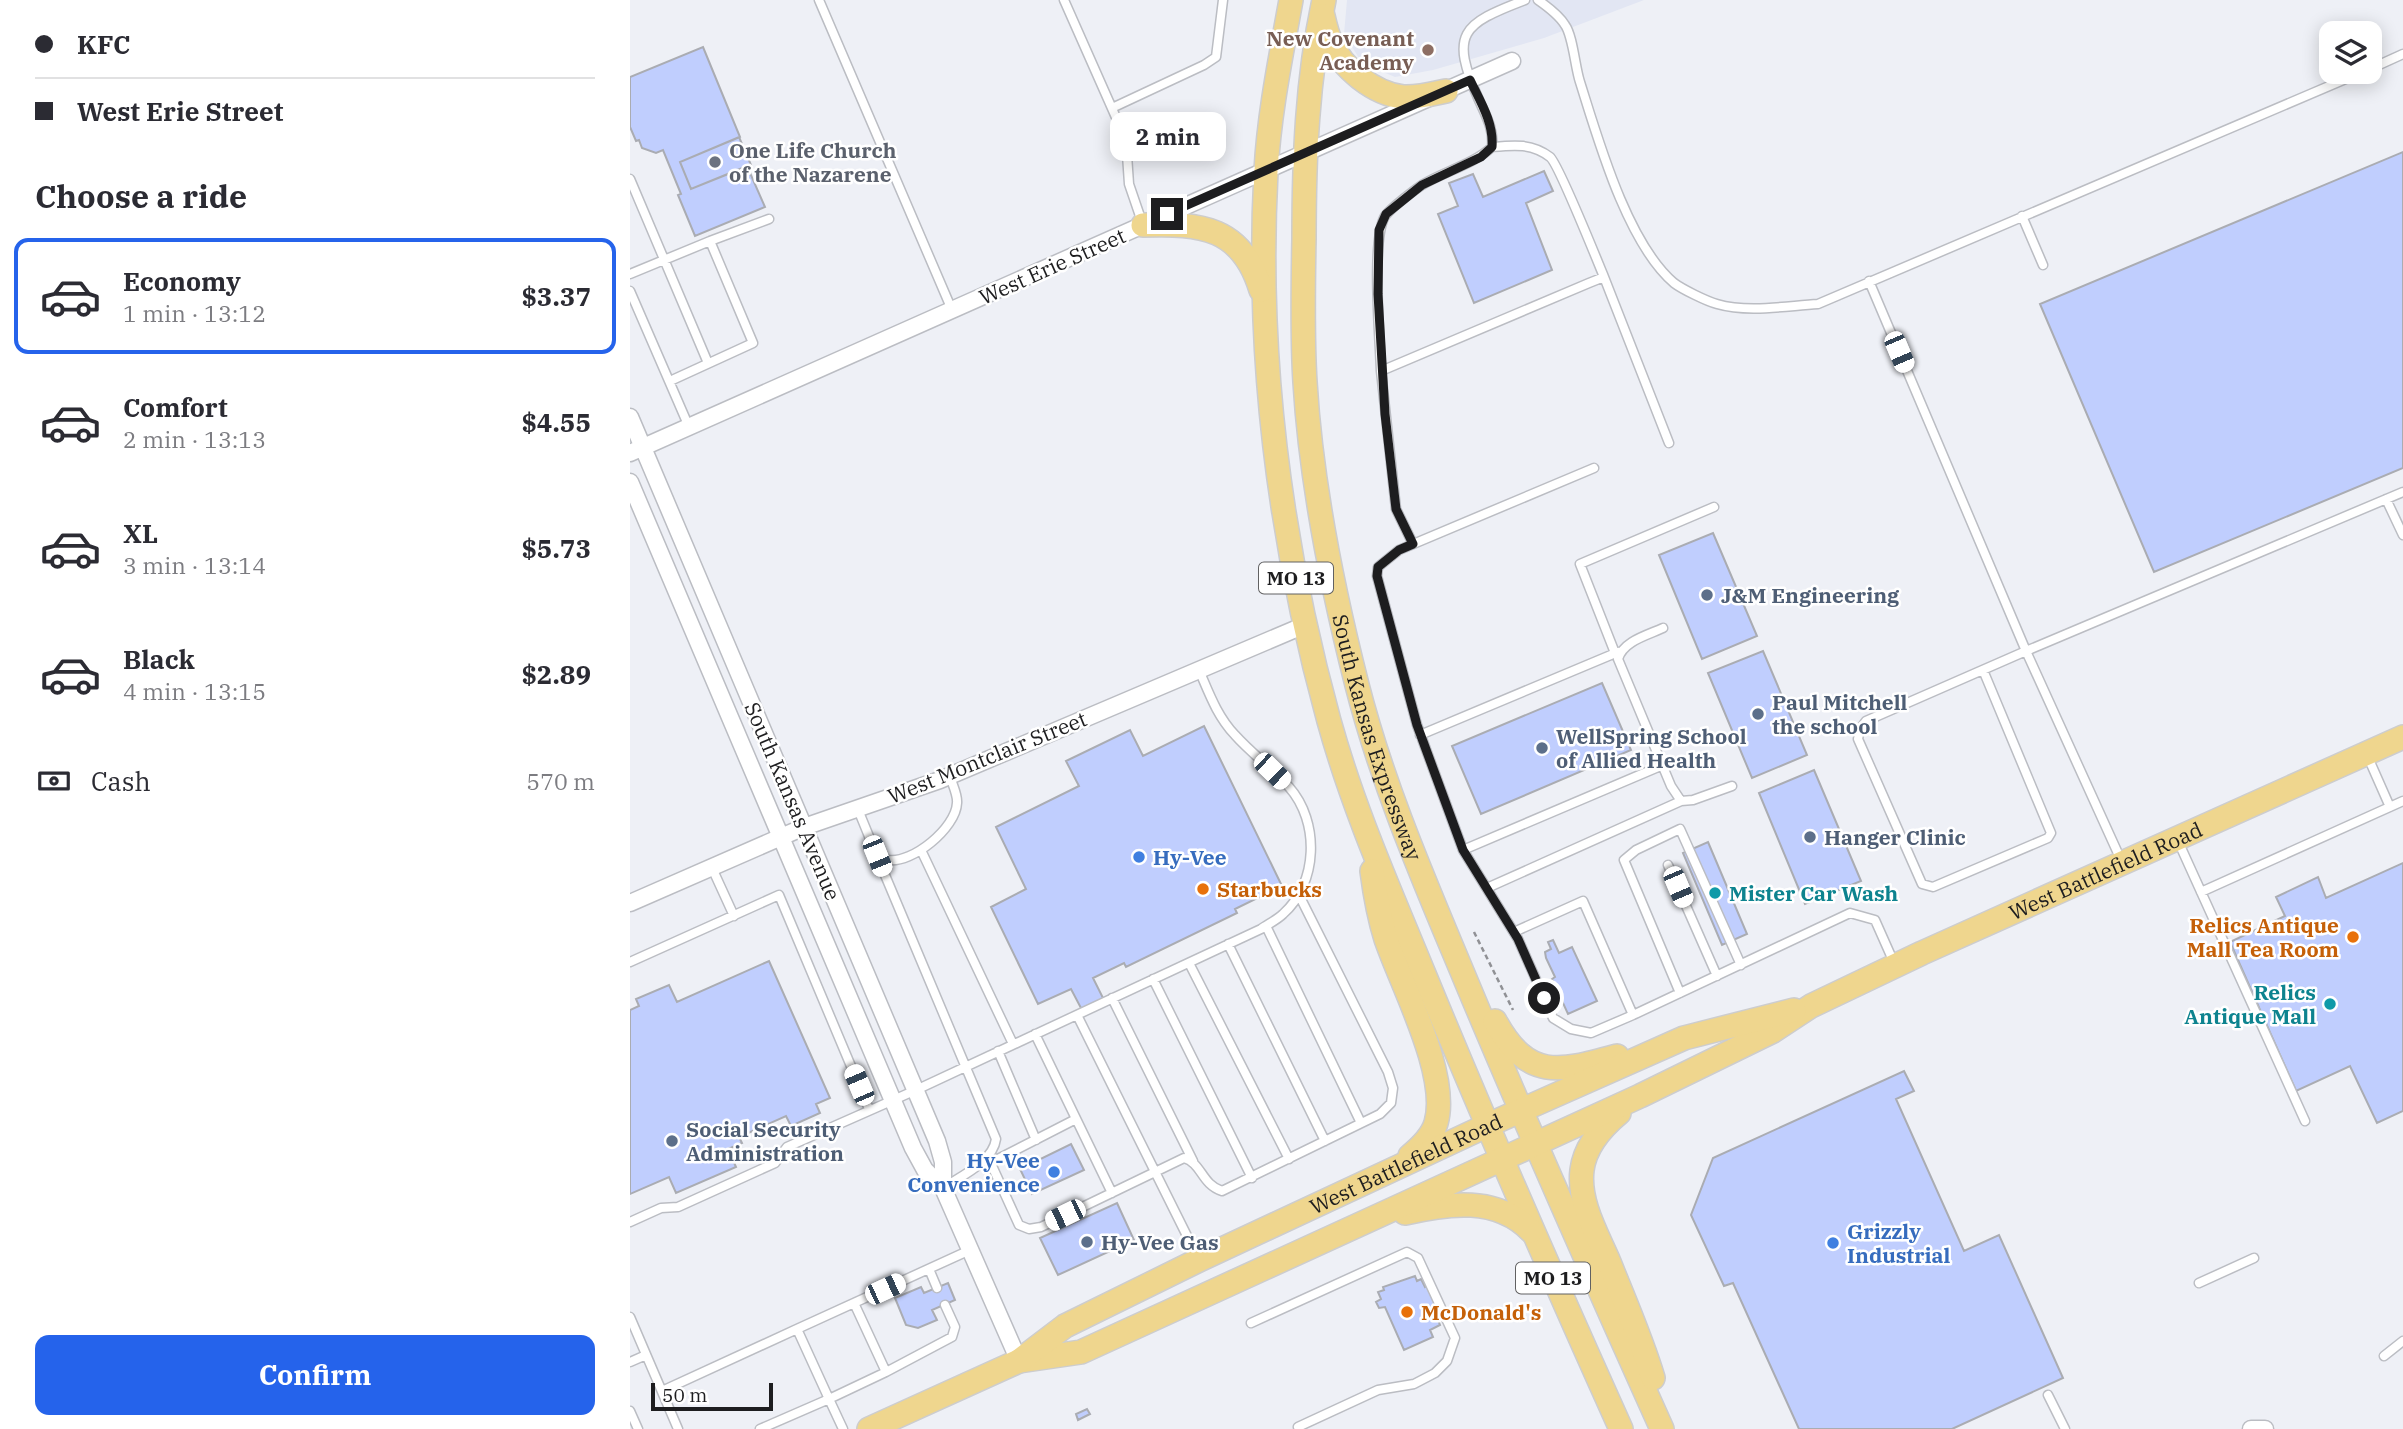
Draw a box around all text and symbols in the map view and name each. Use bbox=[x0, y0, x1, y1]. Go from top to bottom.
map controls bbox=[2319, 21, 2382, 84]
button: layers bbox=[2319, 21, 2382, 84]
place label: New Covenant Academy bbox=[1266, 24, 1414, 76]
text: KFC bbox=[77, 27, 130, 61]
marker: New Covenant Academy bbox=[1420, 42, 1436, 58]
text: West Erie Street bbox=[77, 94, 283, 128]
callout: 2 min bbox=[1109, 113, 1225, 162]
text: 2 min bbox=[1136, 121, 1200, 151]
place label: One Life Church of the Nazarene bbox=[729, 136, 897, 188]
marker: One Life Church of the Nazarene bbox=[707, 154, 723, 170]
text: Choose a ride bbox=[35, 175, 247, 217]
route end bbox=[1151, 198, 1183, 230]
street label: West Erie Street bbox=[974, 221, 1130, 311]
text: Economy bbox=[123, 264, 241, 298]
icon: car bbox=[39, 265, 102, 328]
text: $3.37 bbox=[521, 279, 591, 313]
text: 1 min · 13:12 bbox=[123, 298, 266, 328]
car bbox=[1882, 329, 1917, 375]
text: Comfort bbox=[123, 390, 228, 424]
icon: car bbox=[39, 391, 102, 454]
text: $4.55 bbox=[521, 405, 591, 439]
text: 2 min · 13:13 bbox=[123, 424, 266, 454]
text: XL bbox=[123, 516, 158, 550]
icon: car bbox=[39, 517, 102, 580]
text: $5.73 bbox=[521, 531, 591, 565]
text: 3 min · 13:14 bbox=[123, 550, 266, 580]
road number: MO 13 bbox=[1259, 562, 1333, 594]
place label: J&M Engineering bbox=[1721, 581, 1900, 609]
marker: J&M Engineering bbox=[1699, 587, 1715, 603]
street label: South Kansas Expressway bbox=[1326, 611, 1429, 865]
text: Black bbox=[123, 642, 195, 676]
icon: car bbox=[39, 643, 102, 706]
text: $2.89 bbox=[521, 657, 591, 691]
text: 4 min · 13:15 bbox=[123, 676, 266, 706]
place label: Paul Mitchell the school bbox=[1772, 688, 1908, 740]
street label: South Kansas Avenue bbox=[739, 698, 847, 904]
street label: West Montclair Street bbox=[883, 704, 1091, 810]
marker: Paul Mitchell the school bbox=[1750, 706, 1766, 722]
place label: WellSpring School of Allied Health bbox=[1556, 722, 1747, 774]
marker: WellSpring School of Allied Health bbox=[1534, 740, 1550, 756]
car bbox=[1250, 749, 1295, 793]
icon: cash bbox=[35, 762, 73, 800]
text: Cash bbox=[91, 764, 151, 798]
text: 570 m bbox=[526, 766, 595, 796]
street label: West Battlefield Road bbox=[2004, 815, 2207, 926]
place label: Hanger Clinic bbox=[1824, 823, 1966, 851]
marker: Hanger Clinic bbox=[1802, 829, 1818, 845]
car bbox=[860, 833, 895, 879]
place label: Hy-Vee bbox=[1153, 843, 1227, 871]
marker: Hy-Vee bbox=[1131, 849, 1147, 865]
car bbox=[1661, 864, 1696, 910]
place label: Starbucks bbox=[1217, 875, 1322, 903]
place label: Mister Car Wash bbox=[1729, 879, 1899, 907]
marker: Starbucks bbox=[1195, 881, 1211, 897]
marker: Mister Car Wash bbox=[1707, 885, 1723, 901]
place label: Relics Antique Mall Tea Room bbox=[2187, 911, 2339, 963]
marker: Relics Antique Mall Tea Room bbox=[2345, 929, 2361, 945]
place label: Relics Antique Mall bbox=[2184, 978, 2316, 1030]
route start bbox=[1528, 982, 1560, 1014]
marker: Relics Antique Mall bbox=[2322, 996, 2338, 1012]
car bbox=[842, 1062, 877, 1108]
street label: West Battlefield Road bbox=[1305, 1107, 1507, 1220]
place label: Social Security Administration bbox=[686, 1115, 844, 1167]
marker: Social Security Administration bbox=[664, 1133, 680, 1149]
place label: Hy-Vee Convenience bbox=[907, 1146, 1040, 1198]
marker: Hy-Vee Convenience bbox=[1046, 1164, 1062, 1180]
car bbox=[1042, 1196, 1089, 1234]
place label: Grizzly Industrial bbox=[1847, 1217, 1951, 1269]
place label: Hy-Vee Gas bbox=[1101, 1228, 1219, 1256]
marker: Hy-Vee Gas bbox=[1079, 1234, 1095, 1250]
marker: Grizzly Industrial bbox=[1825, 1235, 1841, 1251]
road number: MO 13 bbox=[1516, 1262, 1590, 1294]
car bbox=[862, 1271, 909, 1307]
place label: McDonald's bbox=[1421, 1298, 1541, 1326]
marker: McDonald's bbox=[1399, 1304, 1415, 1320]
button: Confirm bbox=[35, 1335, 595, 1415]
scale bar bbox=[651, 1380, 774, 1412]
text: 50 m bbox=[662, 1383, 707, 1407]

